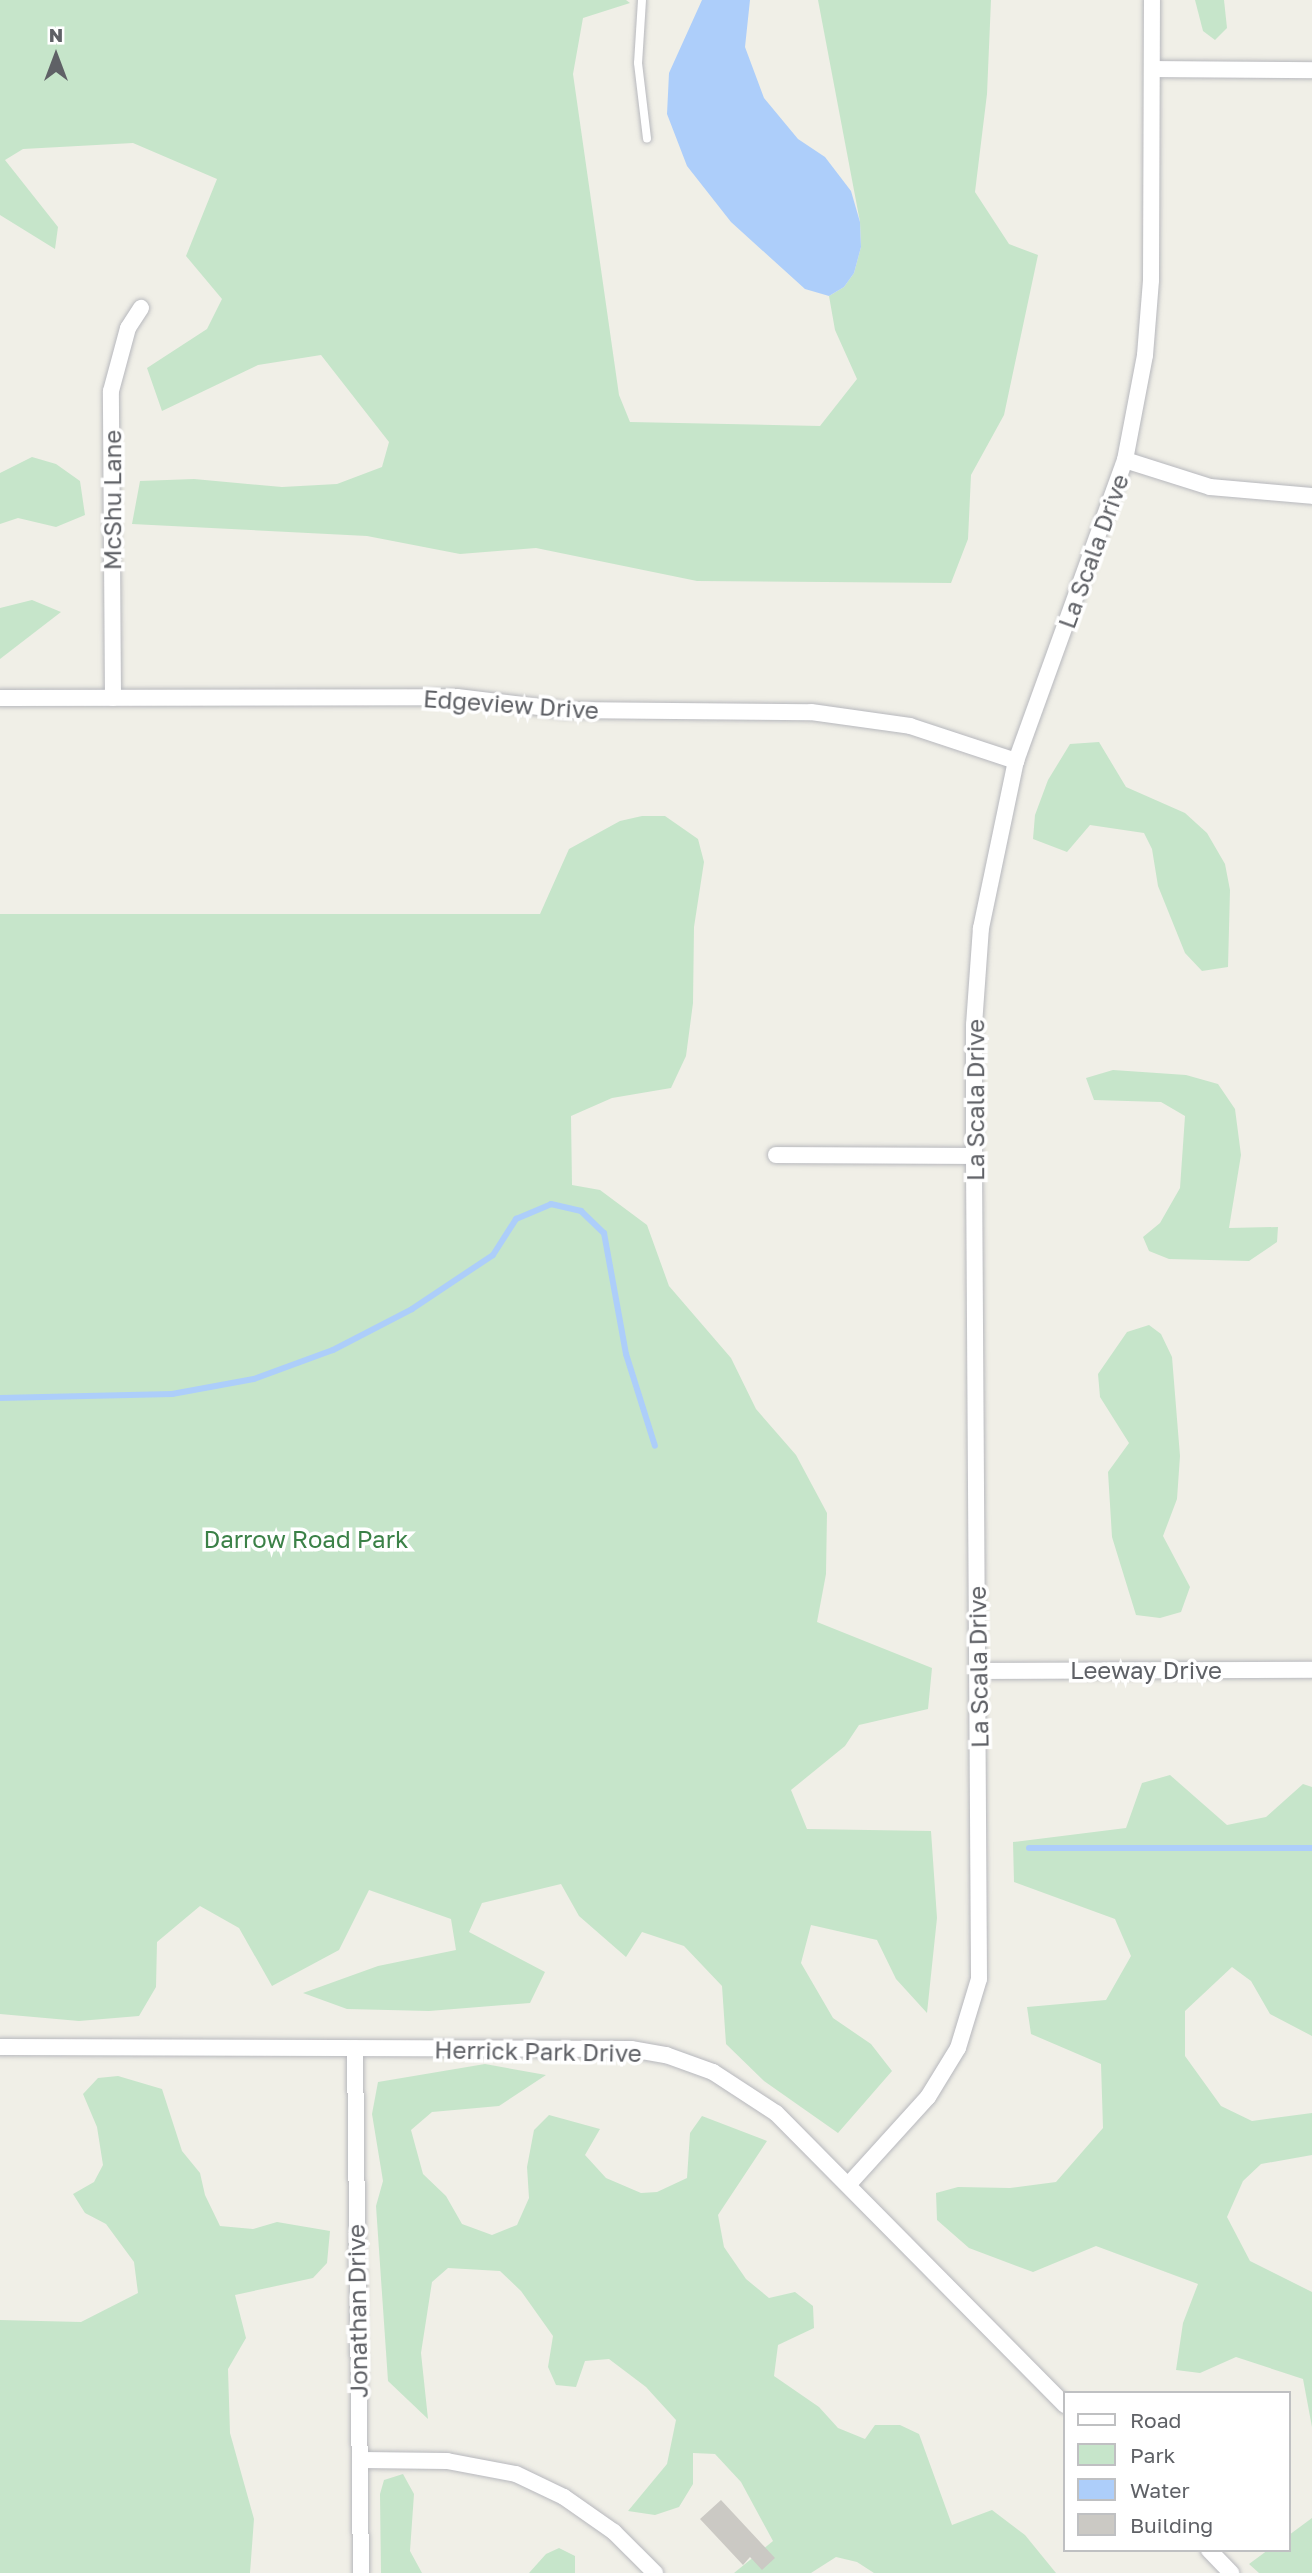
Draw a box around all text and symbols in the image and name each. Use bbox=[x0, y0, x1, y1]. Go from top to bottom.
north arrow bbox=[21, 21, 91, 91]
text: N bbox=[49, 23, 63, 46]
street label: McShu Lane bbox=[98, 430, 126, 570]
street label: La Scala Drive bbox=[1052, 470, 1134, 632]
street label: Edgeview Drive bbox=[422, 684, 600, 724]
street label: La Scala Drive bbox=[961, 1019, 989, 1181]
park label: Darrow Road Park bbox=[203, 1525, 409, 1553]
street label: La Scala Drive bbox=[962, 1586, 994, 1748]
street label: Leeway Drive bbox=[1070, 1656, 1222, 1684]
street label: Herrick Park Drive bbox=[434, 2035, 642, 2067]
street label: Jonathan Drive bbox=[341, 2224, 373, 2398]
legend bbox=[1064, 2391, 1291, 2552]
text: Road bbox=[1130, 2407, 1181, 2433]
text: Park bbox=[1130, 2442, 1175, 2468]
text: Water bbox=[1130, 2477, 1190, 2503]
text: Building bbox=[1130, 2512, 1213, 2538]

